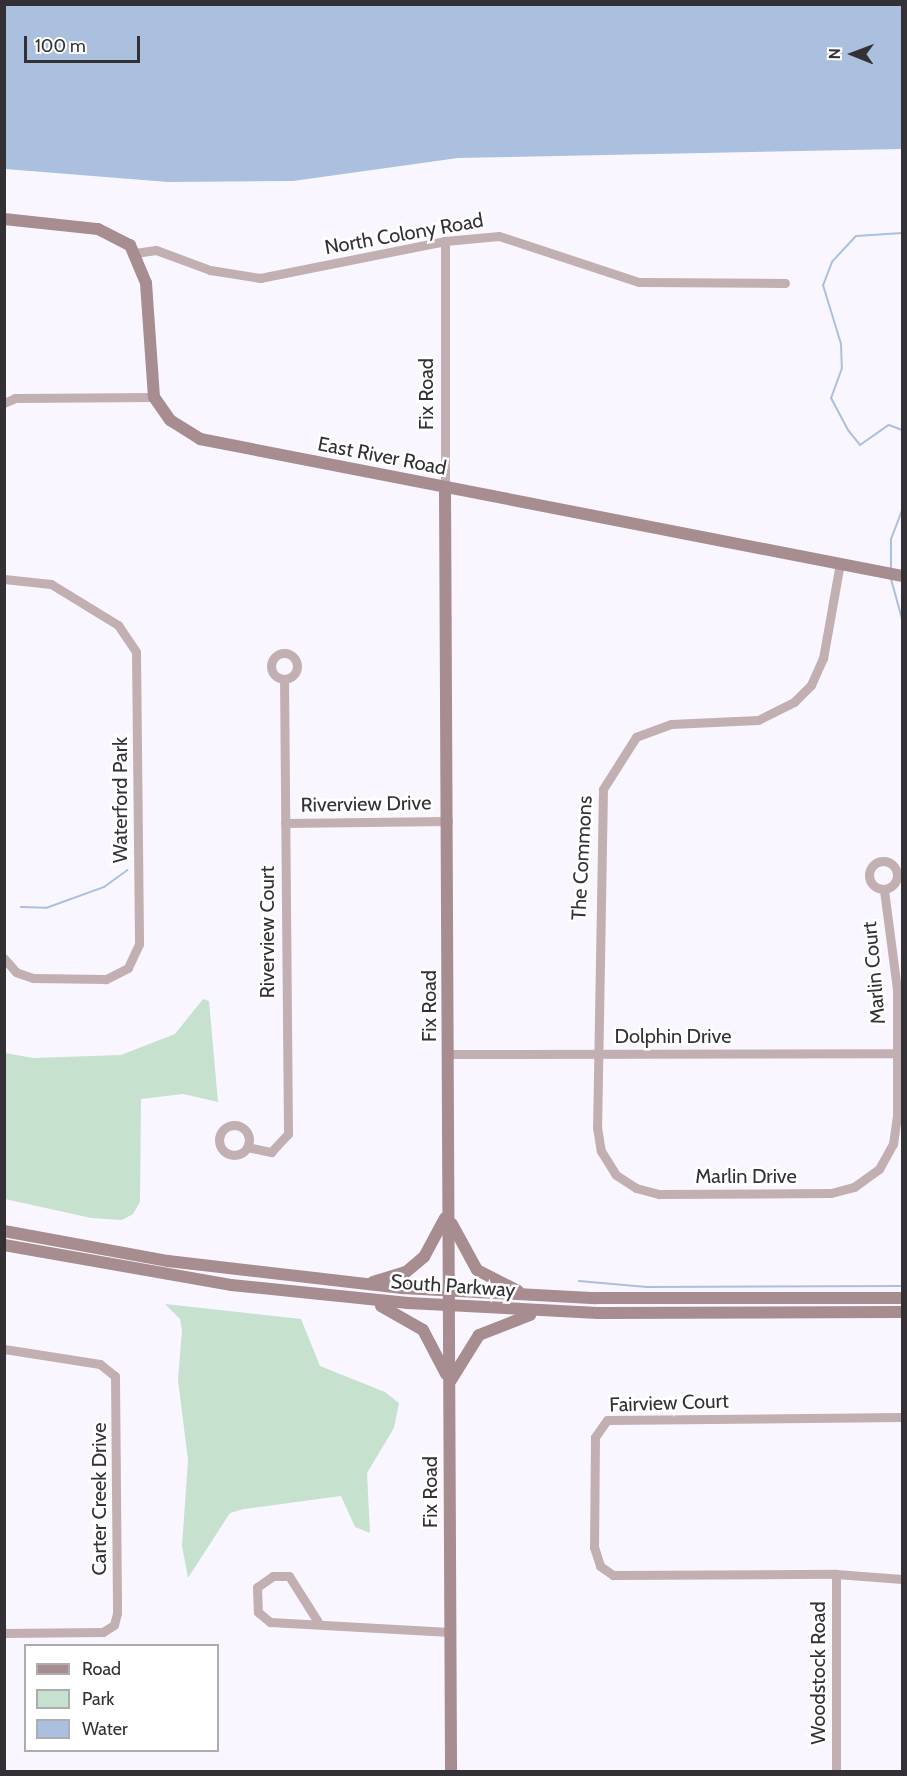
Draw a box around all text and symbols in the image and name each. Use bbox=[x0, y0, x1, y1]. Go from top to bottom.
scale bar bbox=[27, 24, 142, 62]
north arrow bbox=[823, 24, 883, 84]
text: 100 m bbox=[35, 35, 86, 57]
text: N bbox=[825, 48, 844, 59]
street label: North Colony Road bbox=[323, 208, 485, 260]
street label: Fix Road bbox=[414, 358, 438, 430]
street label: East River Road bbox=[316, 432, 448, 480]
street label: Waterford Park bbox=[108, 737, 132, 863]
street label: Riverview Drive bbox=[301, 791, 431, 817]
street label: The Commons bbox=[567, 795, 597, 921]
street label: Riverview Court bbox=[255, 866, 279, 998]
street label: Marlin Court bbox=[858, 921, 890, 1025]
street label: Fix Road bbox=[417, 970, 441, 1042]
street label: Dolphin Drive bbox=[615, 1024, 731, 1048]
street label: Marlin Drive bbox=[695, 1164, 797, 1188]
street label: South Parkway bbox=[390, 1270, 516, 1302]
street label: Fairview Court bbox=[609, 1389, 729, 1417]
street label: Carter Creek Drive bbox=[87, 1423, 111, 1575]
street label: Fix Road bbox=[418, 1456, 442, 1528]
street label: Woodstock Road bbox=[806, 1601, 830, 1745]
legend bbox=[24, 1644, 219, 1752]
text: Road bbox=[82, 1658, 121, 1680]
text: Park bbox=[82, 1688, 114, 1710]
text: Water bbox=[82, 1718, 128, 1740]

